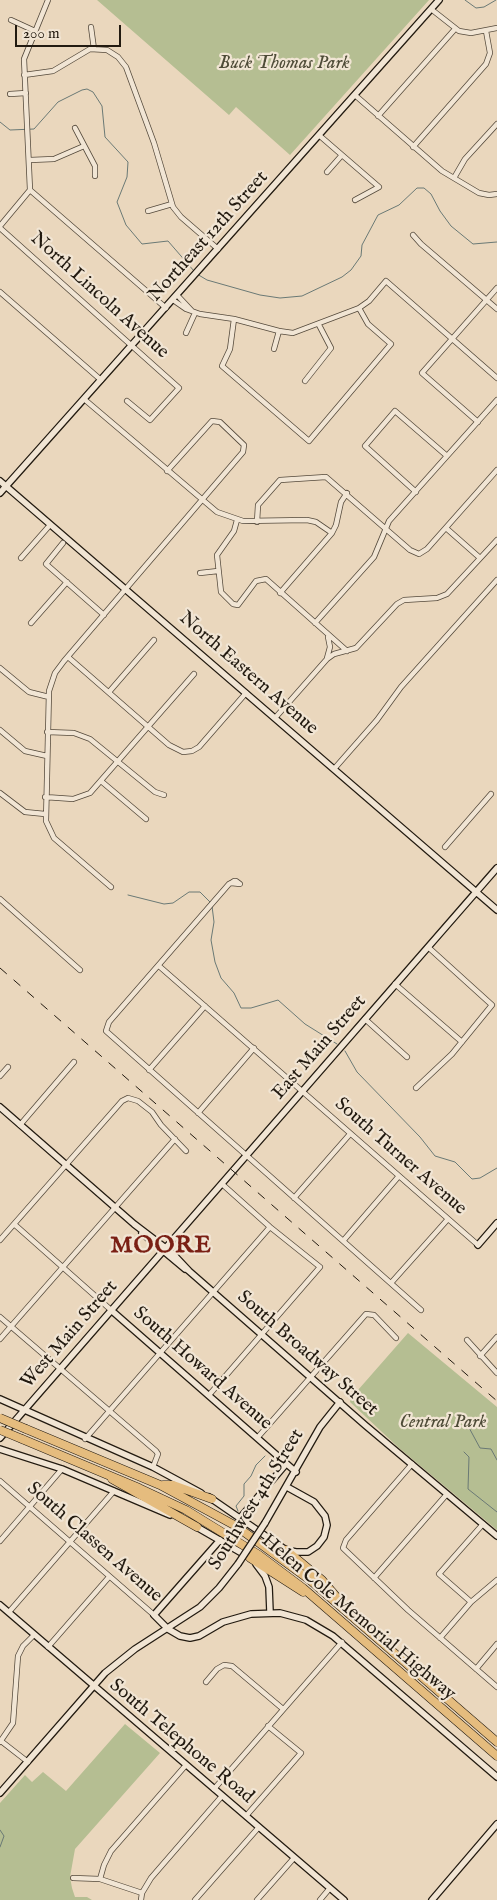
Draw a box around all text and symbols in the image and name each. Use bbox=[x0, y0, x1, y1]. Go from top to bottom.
scale bar bbox=[18, 15, 124, 47]
text: 200 m bbox=[23, 24, 60, 43]
park label: Buck Thomas Park bbox=[218, 53, 350, 75]
street label: Northeast 12th Street bbox=[144, 167, 274, 307]
street label: North Lincoln Avenue bbox=[25, 228, 173, 364]
street label: North Eastern Avenue bbox=[174, 608, 322, 740]
street label: East Main Street bbox=[268, 991, 372, 1105]
street label: South Turner Avenue bbox=[329, 1093, 471, 1221]
district label: MOORE bbox=[110, 1233, 212, 1261]
street label: West Main Street bbox=[17, 1276, 123, 1394]
street label: South Broadway Street bbox=[232, 1286, 382, 1422]
street label: South Howard Avenue bbox=[128, 1302, 276, 1436]
park label: Central Park bbox=[400, 1412, 486, 1434]
street label: Southwest 4th Street bbox=[204, 1425, 310, 1575]
street label: South Classen Avenue bbox=[22, 1478, 166, 1608]
street label: Helen Cole Memorial Highway bbox=[256, 1530, 460, 1706]
street label: South Telephone Road bbox=[104, 1675, 258, 1809]

